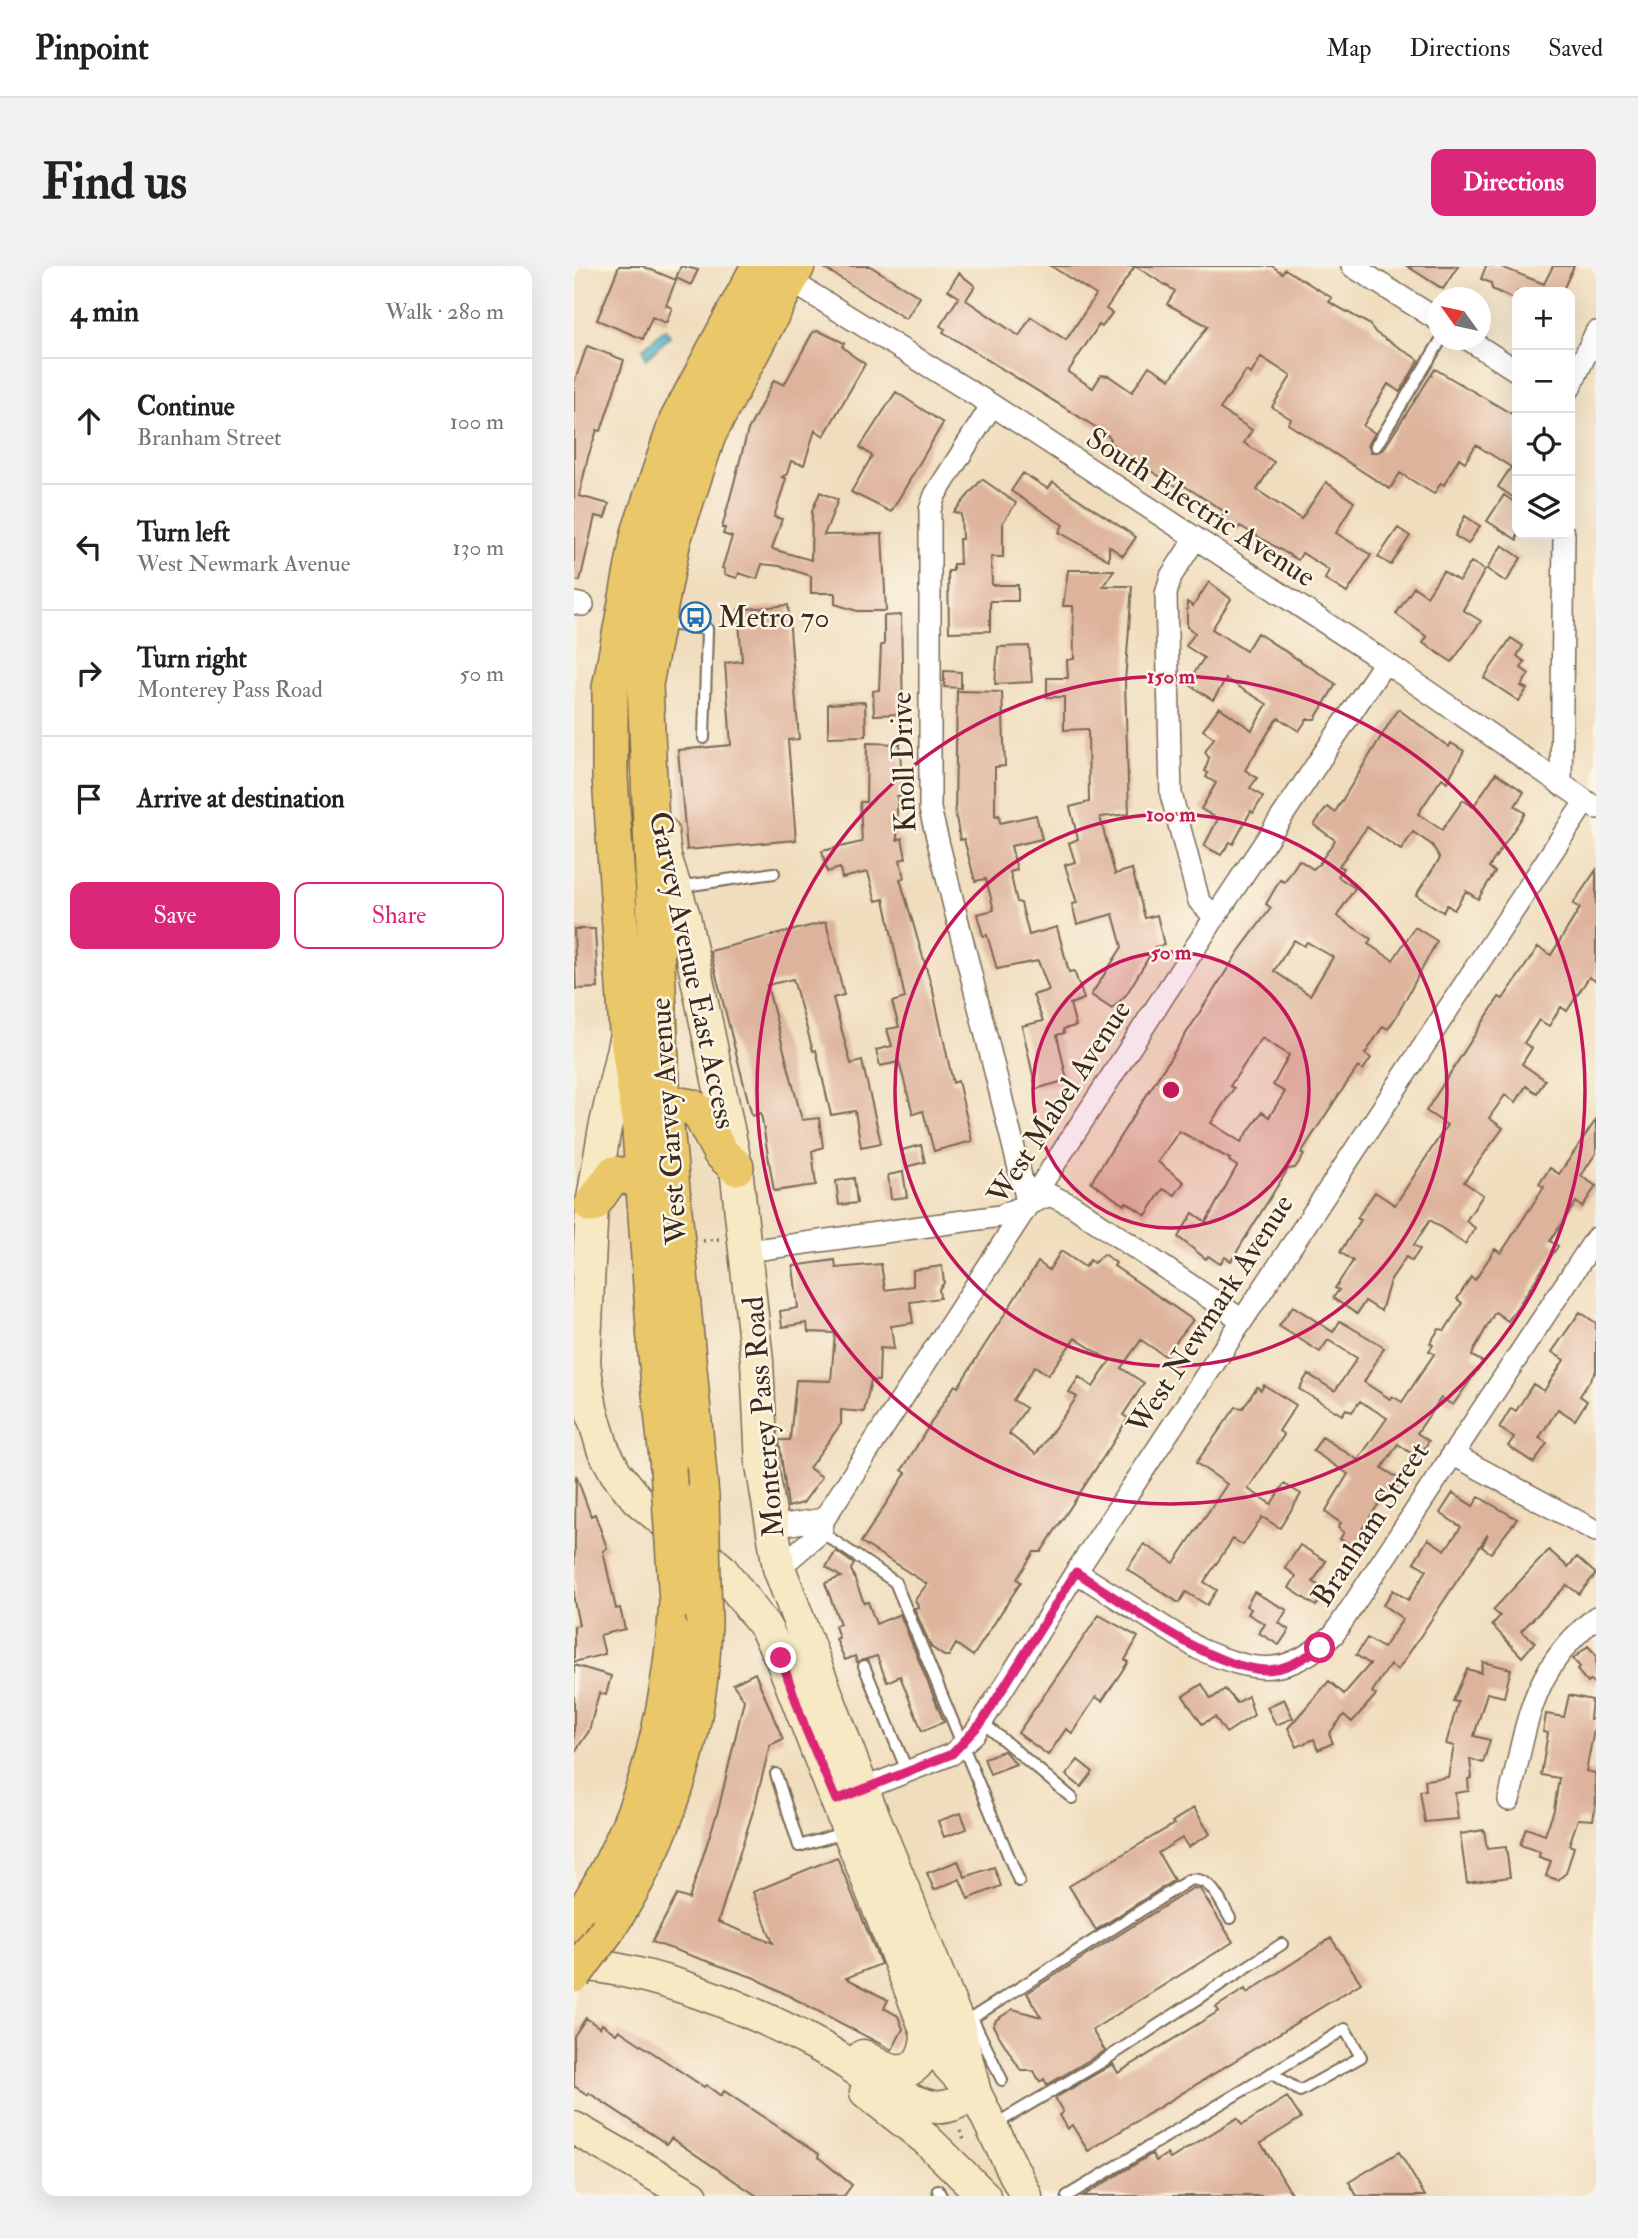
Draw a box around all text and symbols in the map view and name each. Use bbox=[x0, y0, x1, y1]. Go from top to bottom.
text: Pinpoint bbox=[35, 28, 149, 69]
text: Map bbox=[1326, 33, 1371, 64]
text: Directions bbox=[1409, 33, 1510, 64]
text: Saved bbox=[1548, 33, 1603, 64]
button: Directions bbox=[1431, 149, 1596, 216]
text: Find us bbox=[42, 152, 187, 213]
north arrow bbox=[1428, 287, 1491, 350]
map controls bbox=[1512, 287, 1575, 539]
button: + bbox=[1512, 287, 1575, 350]
text: 4 min bbox=[70, 293, 139, 330]
text: Walk · 280 m bbox=[385, 297, 504, 326]
button: − bbox=[1512, 350, 1575, 413]
text: Continue bbox=[137, 391, 235, 423]
icon: ahead bbox=[70, 402, 108, 440]
text: 100 m bbox=[450, 407, 504, 436]
button: locate bbox=[1512, 413, 1575, 476]
street label: South Electric Avenue bbox=[1079, 419, 1322, 595]
text: Branham Street bbox=[137, 423, 281, 452]
button: layers bbox=[1512, 476, 1575, 539]
text: Turn left bbox=[137, 517, 230, 549]
icon: left bbox=[70, 528, 108, 566]
text: 130 m bbox=[452, 533, 504, 562]
text: West Newmark Avenue bbox=[137, 549, 350, 578]
place label: Metro 70 bbox=[718, 599, 830, 636]
bus stop icon: Metro 70 bbox=[678, 600, 712, 634]
text: Turn right bbox=[137, 643, 247, 675]
icon: right bbox=[70, 654, 108, 692]
text: 50 m bbox=[460, 659, 504, 688]
text: 150 m bbox=[1147, 663, 1196, 690]
text: Monterey Pass Road bbox=[137, 675, 323, 704]
street label: Knoll Drive bbox=[883, 691, 924, 833]
icon: arrive bbox=[70, 780, 108, 818]
text: Arrive at destination bbox=[137, 783, 345, 815]
text: 100 m bbox=[1146, 801, 1197, 828]
street label: Garvey Avenue East Access bbox=[641, 808, 744, 1132]
button: Save bbox=[70, 882, 280, 949]
button: Share bbox=[294, 882, 504, 949]
text: 50 m bbox=[1151, 939, 1192, 966]
street label: West Mabel Avenue bbox=[979, 993, 1139, 1212]
street label: West Garvey Avenue bbox=[641, 996, 696, 1247]
centre of rings bbox=[1159, 1078, 1183, 1102]
street label: West Newmark Avenue bbox=[1119, 1188, 1302, 1442]
street label: Monterey Pass Road bbox=[734, 1294, 792, 1539]
street label: Branham Street bbox=[1304, 1435, 1437, 1613]
route start bbox=[1304, 1632, 1335, 1663]
route end bbox=[765, 1642, 796, 1673]

